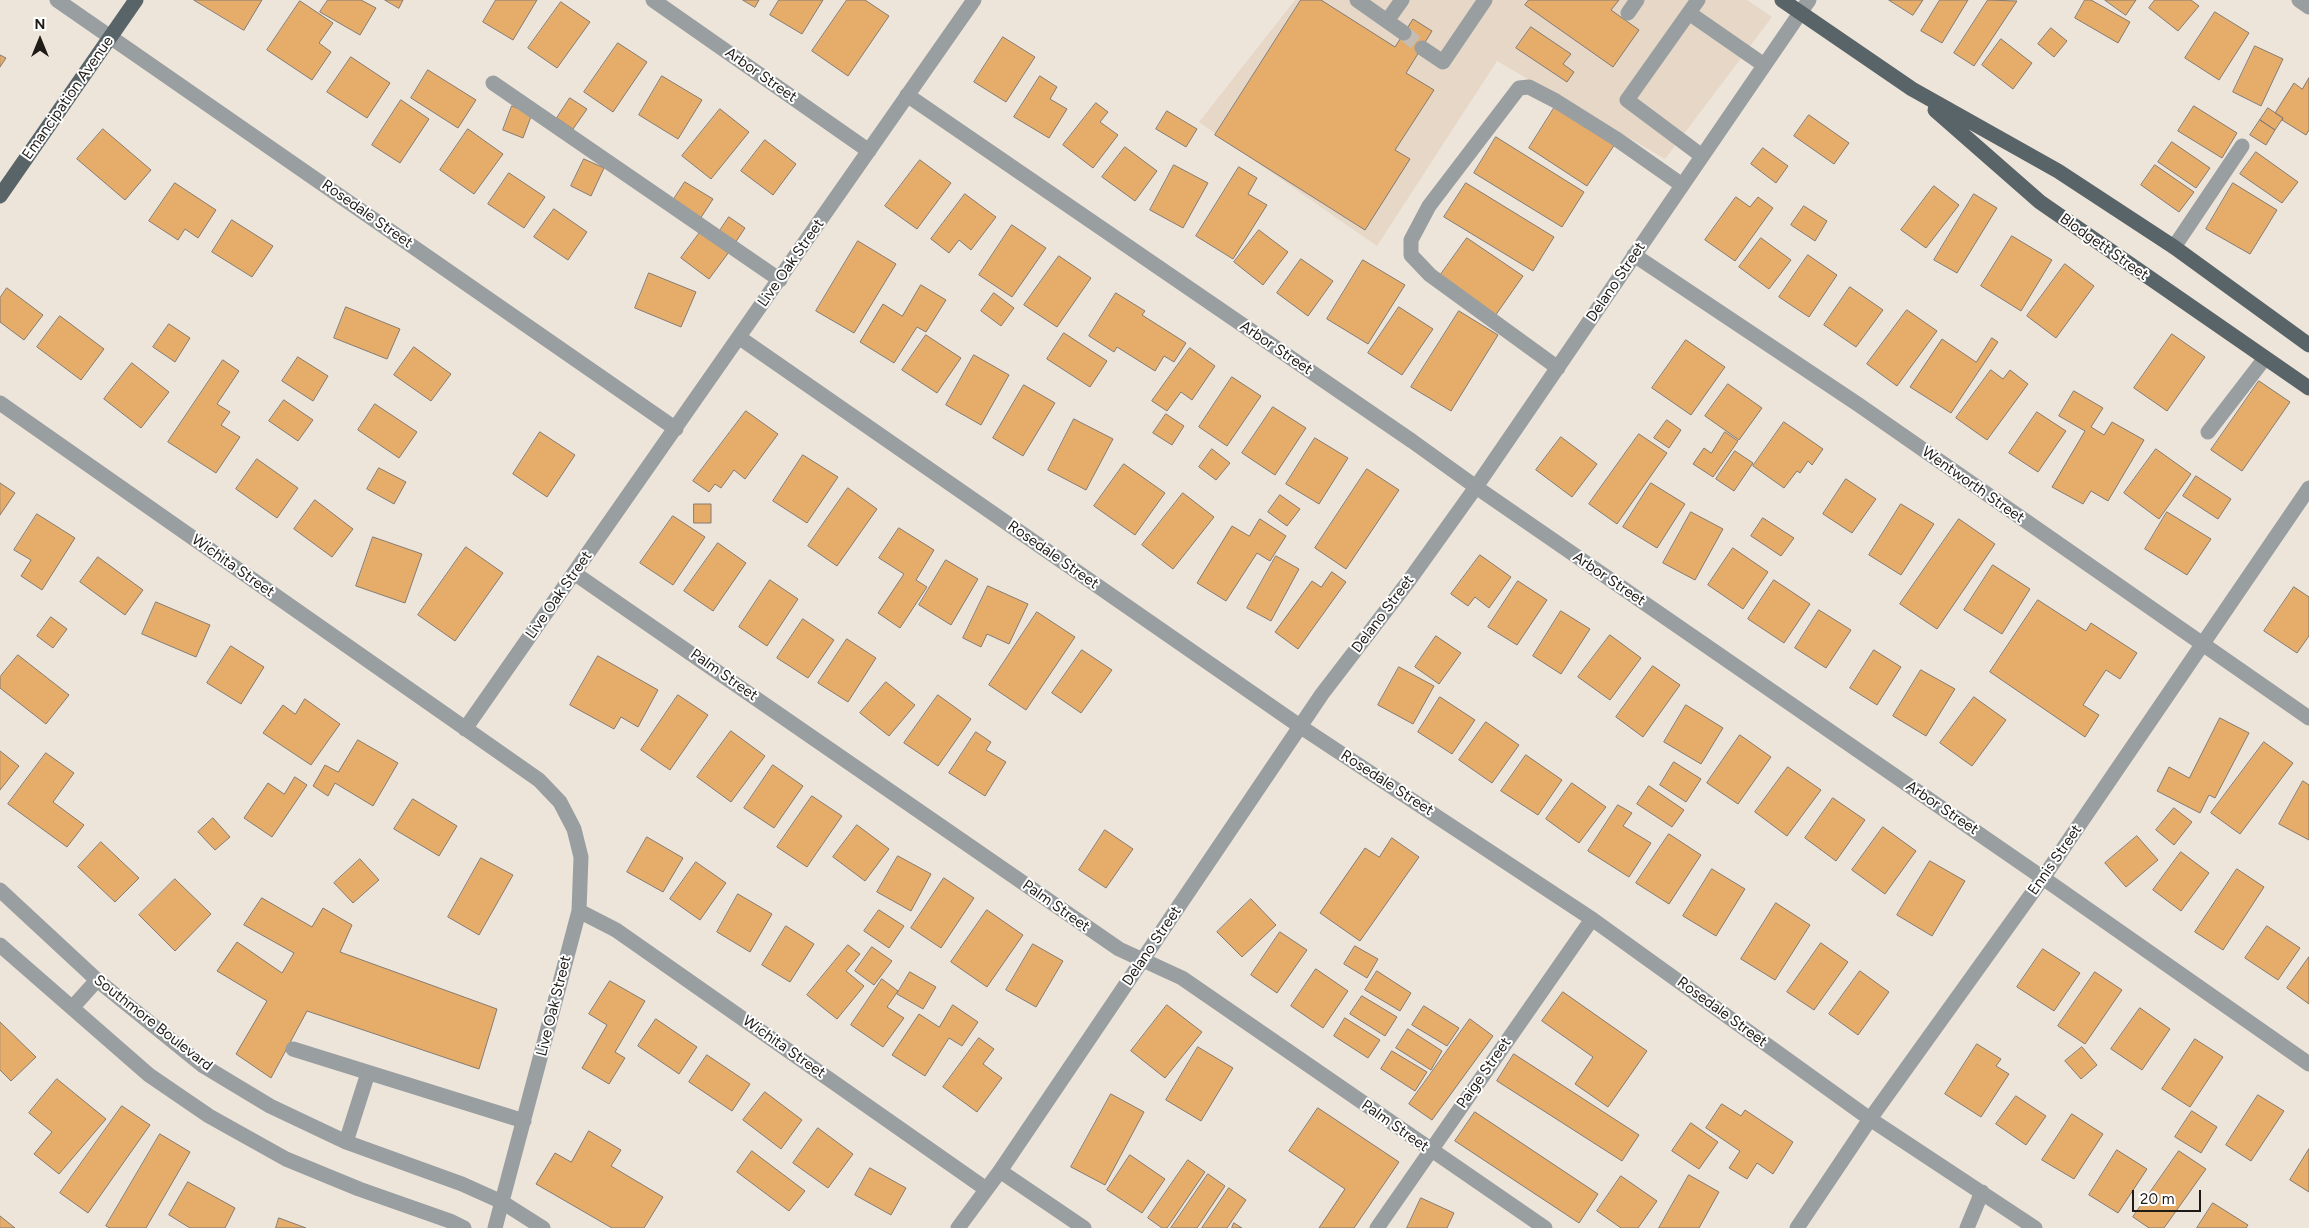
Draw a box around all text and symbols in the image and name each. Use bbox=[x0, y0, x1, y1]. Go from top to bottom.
north arrow bbox=[15, 15, 65, 65]
text: N bbox=[35, 16, 45, 33]
street label: Emancipation Avenue bbox=[19, 33, 117, 163]
street label: Arbor Street bbox=[722, 44, 800, 106]
street label: Rosedale Street bbox=[318, 176, 416, 252]
street label: Blodgett Street bbox=[2056, 210, 2152, 284]
street label: Live Oak Street bbox=[754, 216, 828, 310]
street label: Delano Street bbox=[1583, 239, 1649, 325]
street label: Arbor Street bbox=[1236, 317, 1316, 379]
street label: Wentworth Street bbox=[1918, 443, 2028, 527]
street label: Rosedale Street bbox=[1004, 517, 1102, 593]
street label: Wichita Street bbox=[188, 531, 278, 601]
street label: Live Oak Street bbox=[522, 548, 596, 642]
street label: Arbor Street bbox=[1569, 548, 1649, 610]
street label: Delano Street bbox=[1348, 572, 1418, 656]
street label: Palm Street bbox=[687, 645, 761, 705]
street label: Rosedale Street bbox=[1337, 746, 1437, 820]
street label: Arbor Street bbox=[1902, 777, 1982, 839]
street label: Ennis Street bbox=[2024, 821, 2086, 899]
street label: Palm Street bbox=[1019, 876, 1093, 936]
street label: Delano Street bbox=[1119, 903, 1185, 989]
street label: Live Oak Street bbox=[533, 954, 575, 1058]
street label: Southmore Boulevard bbox=[90, 971, 216, 1075]
street label: Rosedale Street bbox=[1673, 973, 1771, 1051]
street label: Wichita Street bbox=[739, 1012, 829, 1082]
street label: Paige Street bbox=[1453, 1034, 1515, 1112]
street label: Palm Street bbox=[1358, 1096, 1432, 1156]
scale bar bbox=[2134, 1180, 2203, 1212]
text: 20 m bbox=[2140, 1190, 2174, 1208]

